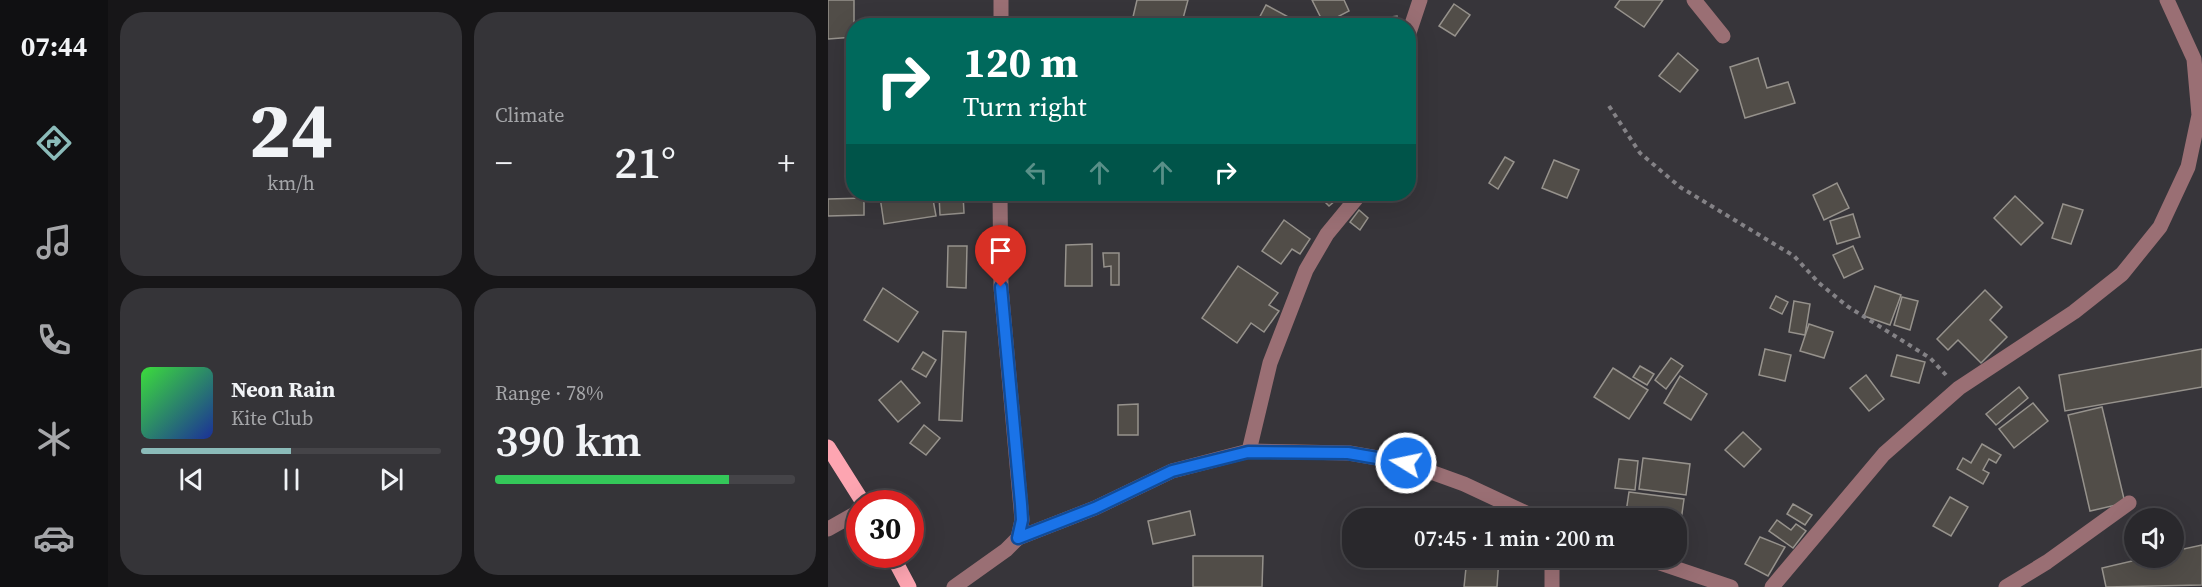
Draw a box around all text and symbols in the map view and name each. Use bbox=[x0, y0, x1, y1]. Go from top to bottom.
text: 07:44 bbox=[21, 28, 87, 65]
text: 120 m bbox=[963, 33, 1078, 91]
icon: right bbox=[864, 42, 942, 120]
text: 24 bbox=[249, 76, 333, 183]
text: Turn right bbox=[963, 88, 1087, 125]
text: Climate bbox=[495, 101, 564, 129]
icon: directions bbox=[33, 122, 75, 164]
text: 21° bbox=[614, 131, 676, 193]
text: − bbox=[495, 140, 513, 185]
text: + bbox=[778, 140, 795, 185]
icon: left bbox=[1020, 156, 1053, 189]
icon: ahead bbox=[1083, 156, 1116, 189]
icon: ahead bbox=[1146, 156, 1179, 189]
icon: right bbox=[1209, 156, 1242, 189]
text: km/h bbox=[267, 169, 315, 197]
icon: music bbox=[33, 221, 75, 263]
pin bbox=[975, 225, 1026, 287]
icon: arrive bbox=[984, 234, 1017, 267]
icon: phone bbox=[33, 319, 75, 361]
text: Neon Rain bbox=[231, 374, 335, 404]
text: Range · 78% bbox=[495, 379, 604, 407]
text: Kite Club bbox=[231, 404, 313, 432]
text: 390 km bbox=[495, 409, 642, 471]
icon: climate bbox=[33, 418, 75, 460]
position arrow bbox=[1374, 431, 1438, 495]
icon: previous bbox=[175, 463, 208, 496]
icon: pause bbox=[275, 463, 308, 496]
icon: next bbox=[375, 463, 408, 496]
speed limit sign: 30 bbox=[846, 490, 924, 568]
map controls bbox=[2124, 508, 2184, 568]
button: sound bbox=[2124, 508, 2184, 568]
icon: car bbox=[33, 517, 75, 559]
text: 07:45 · 1 min · 200 m bbox=[1414, 523, 1615, 553]

